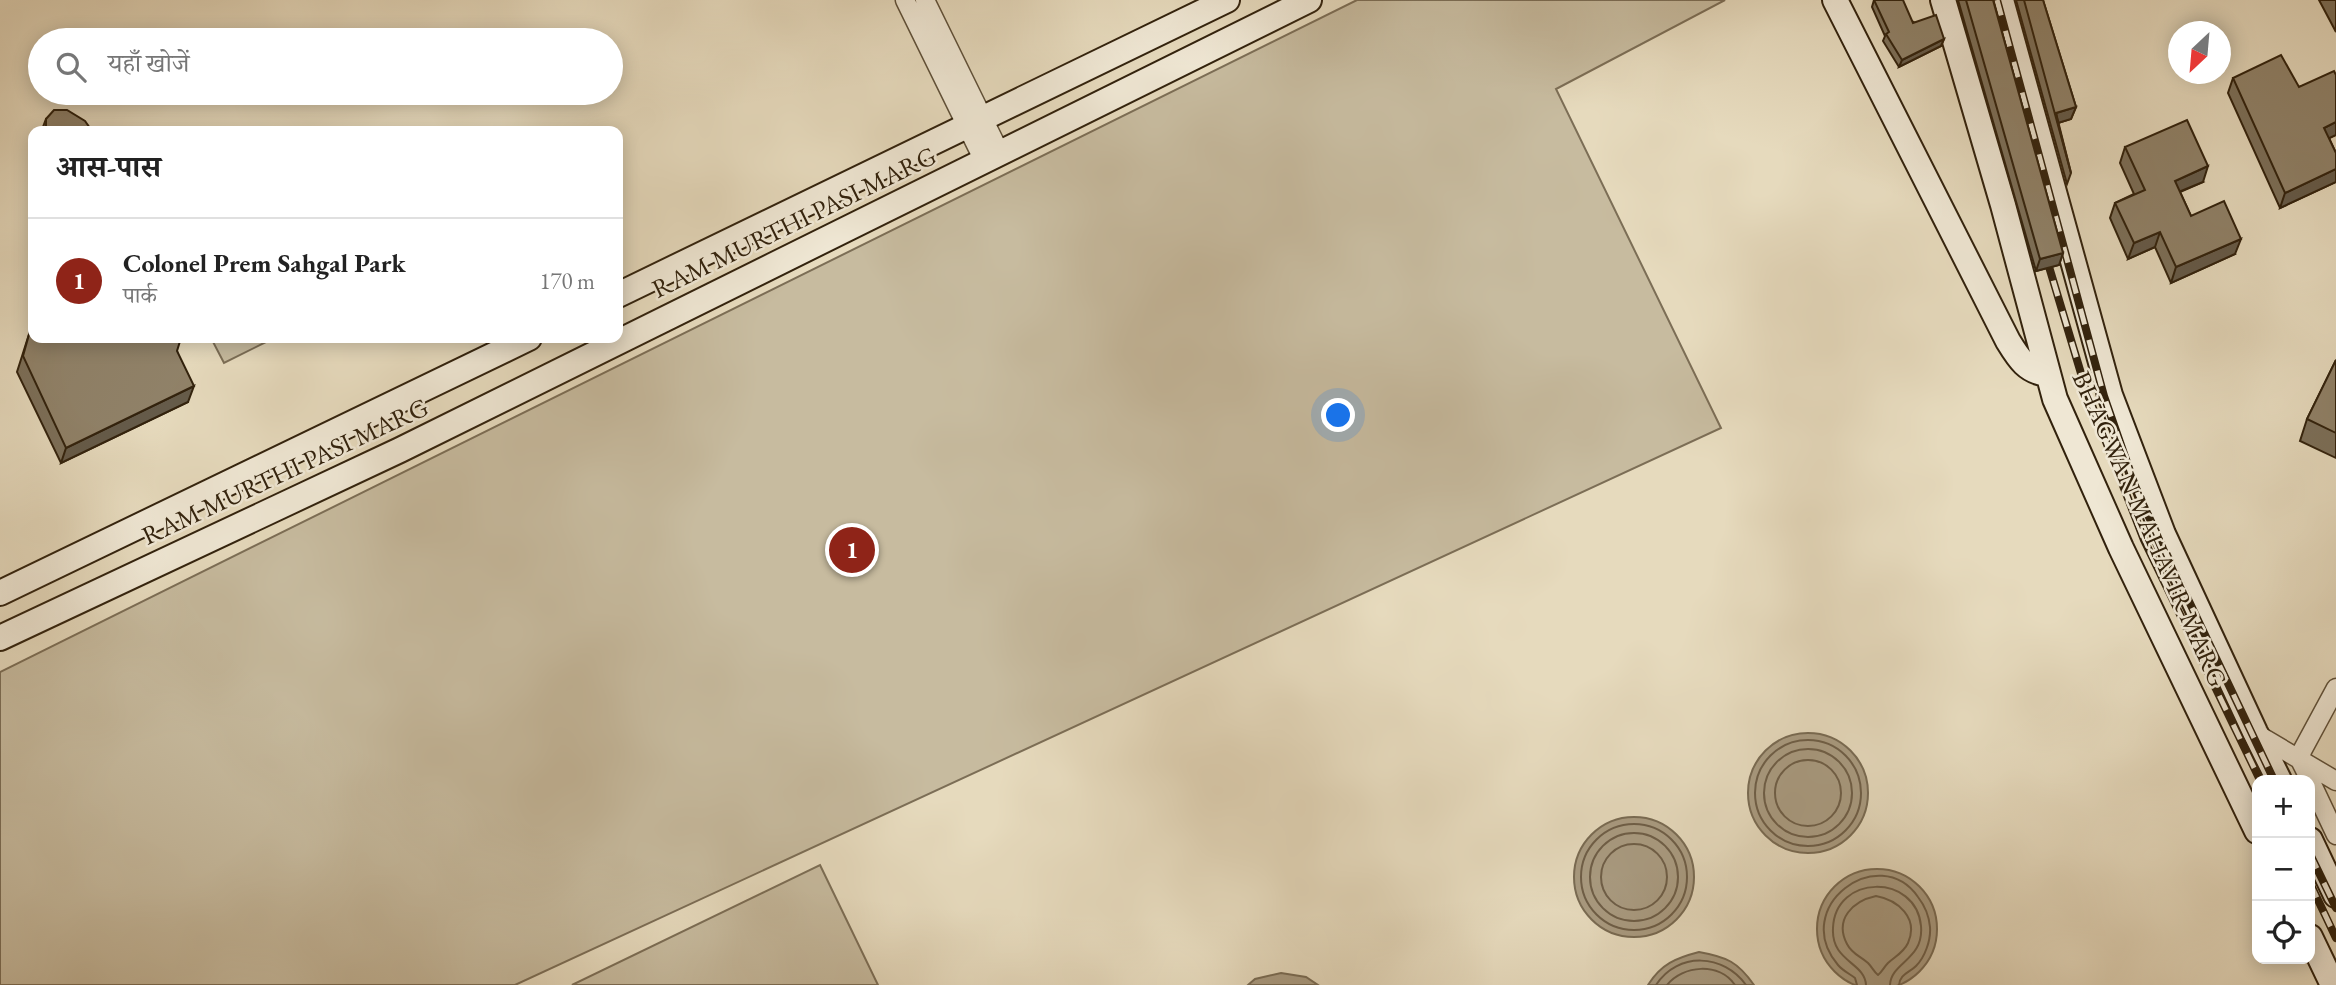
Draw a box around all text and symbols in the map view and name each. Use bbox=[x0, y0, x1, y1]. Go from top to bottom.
north arrow bbox=[2168, 21, 2231, 84]
search box bbox=[28, 28, 623, 105]
text: यहाँ खोजें bbox=[108, 46, 189, 80]
icon: search bbox=[52, 48, 90, 86]
street label: RAM MURTHI PASI MARG bbox=[646, 138, 942, 306]
text: आस-पास bbox=[56, 147, 161, 186]
text: Colonel Prem Sahgal Park bbox=[123, 246, 406, 280]
text: 1 bbox=[73, 266, 85, 296]
text: 170 m bbox=[539, 266, 595, 296]
text: पार्क bbox=[123, 280, 157, 310]
street label: BHAGWAN MAHAVIR MARG bbox=[2065, 366, 2235, 692]
street label: RAM MURTHI PASI MARG bbox=[136, 390, 434, 552]
your location bbox=[1321, 398, 1355, 432]
pin: 1 bbox=[829, 524, 875, 576]
map controls bbox=[2252, 775, 2315, 964]
button: + bbox=[2252, 775, 2315, 838]
button: − bbox=[2252, 838, 2315, 901]
button: locate bbox=[2252, 901, 2315, 964]

